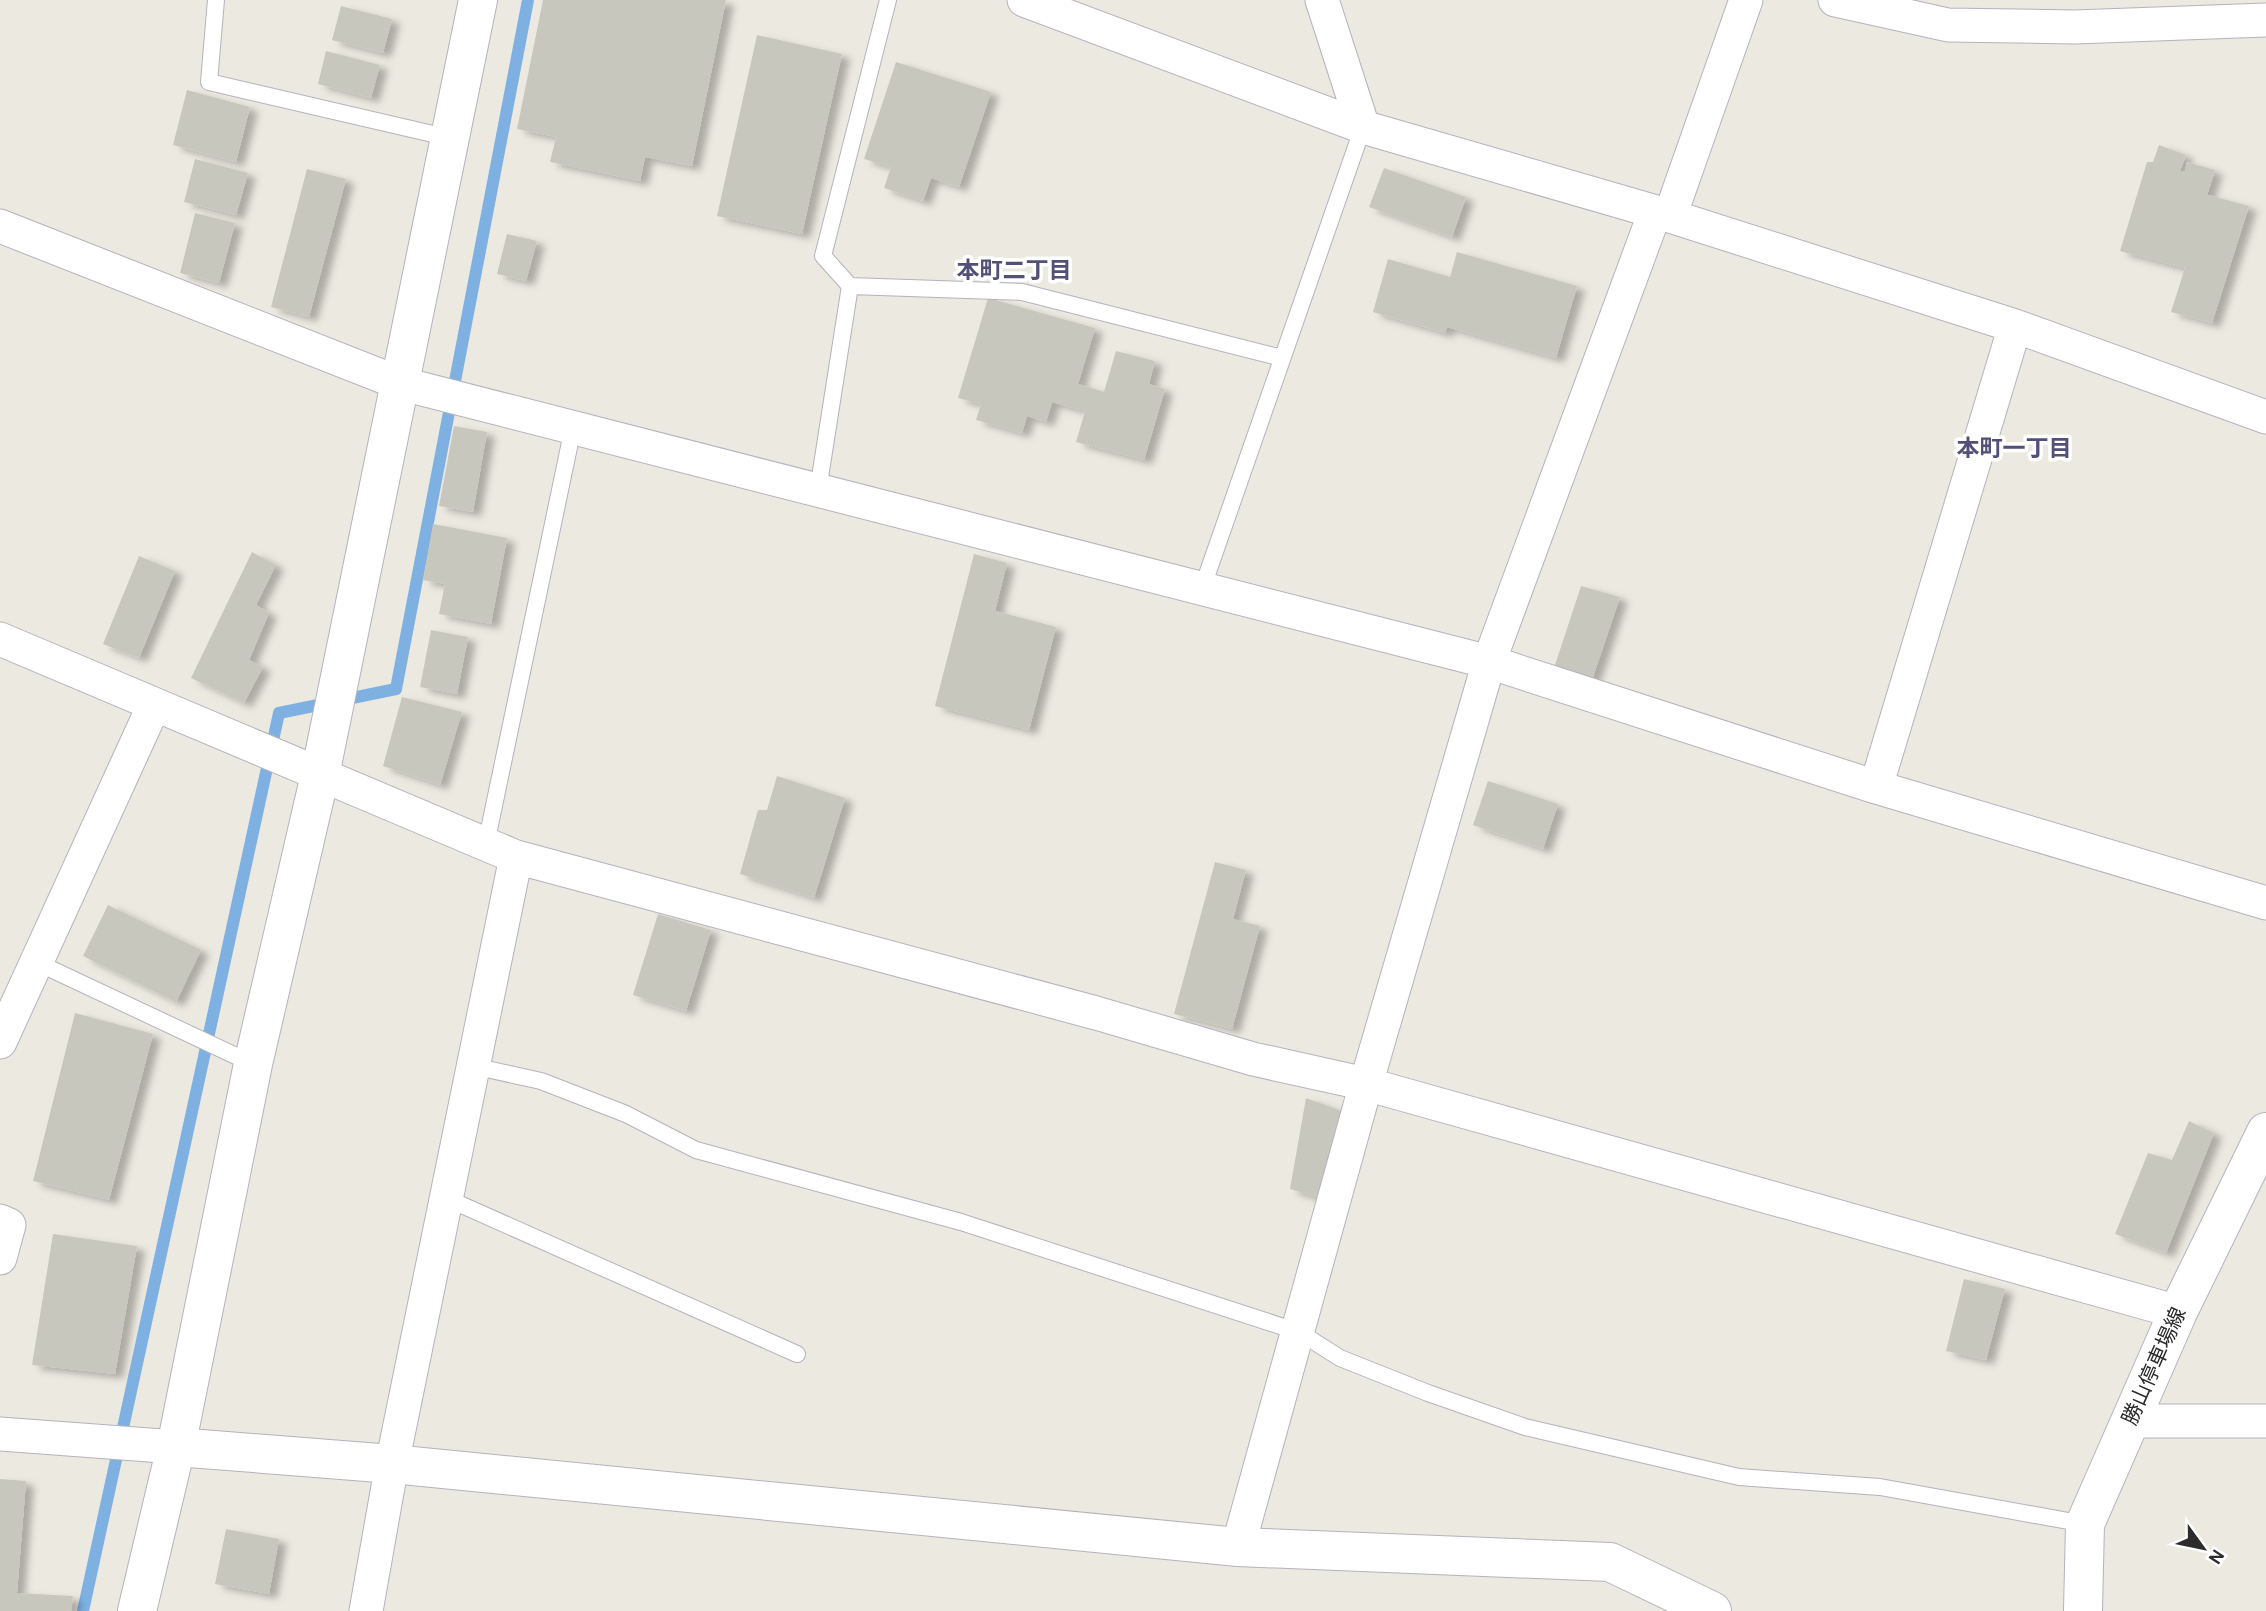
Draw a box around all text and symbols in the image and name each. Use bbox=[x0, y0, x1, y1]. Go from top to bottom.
district label: 本町二丁目 bbox=[957, 257, 1072, 284]
district label: 本町一丁目 bbox=[1957, 435, 2072, 462]
street label: 勝山停車場線 bbox=[2117, 1304, 2191, 1428]
north arrow bbox=[2168, 1513, 2238, 1583]
text: N bbox=[2203, 1545, 2229, 1568]

